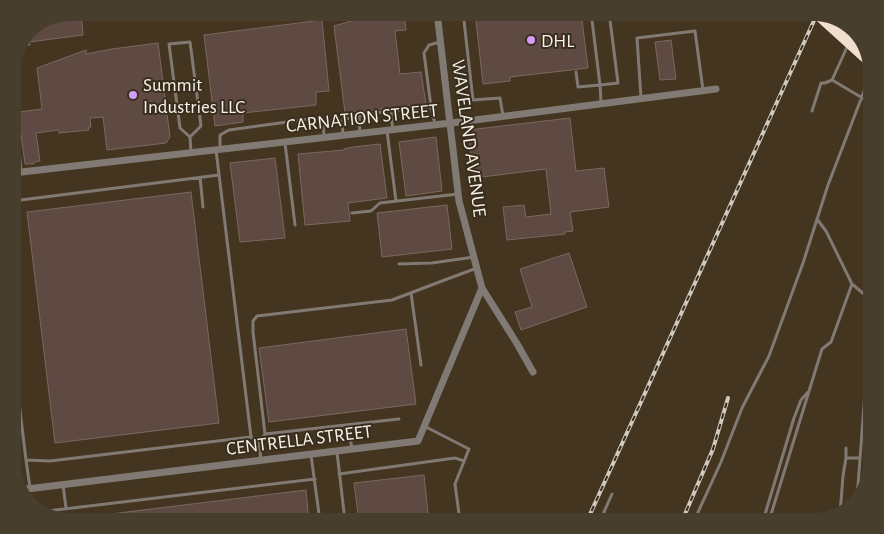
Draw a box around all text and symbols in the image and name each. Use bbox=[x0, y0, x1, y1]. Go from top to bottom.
place label: DHL bbox=[541, 32, 574, 51]
marker: DHL bbox=[525, 34, 537, 46]
street label: WAVELAND AVENUE bbox=[448, 58, 489, 218]
place label: Summit Industries LLC bbox=[143, 76, 245, 117]
marker: Summit Industries LLC bbox=[127, 89, 139, 101]
street label: CARNATION STREET bbox=[285, 101, 439, 136]
street label: CENTRELLA STREET bbox=[225, 422, 373, 459]

